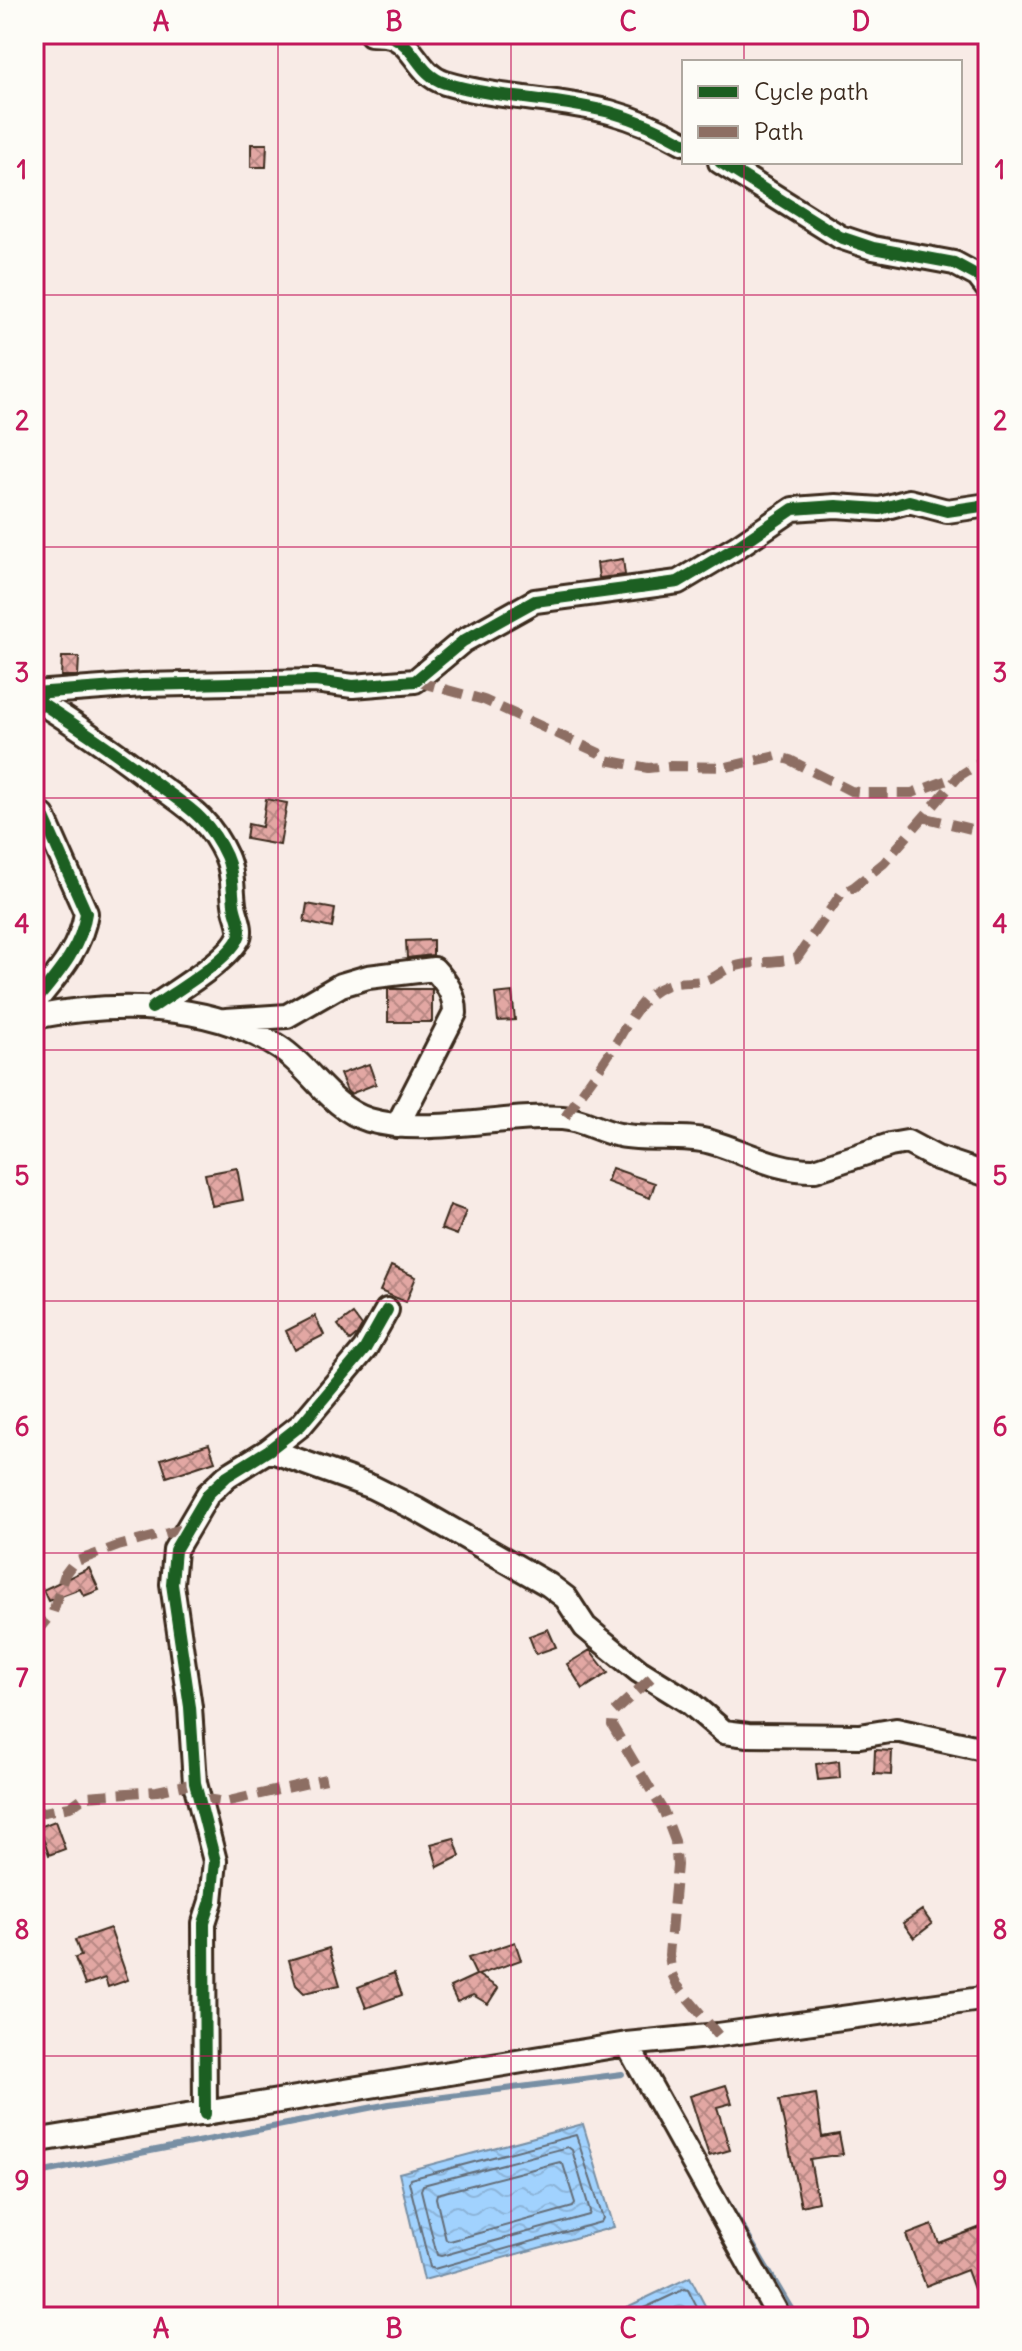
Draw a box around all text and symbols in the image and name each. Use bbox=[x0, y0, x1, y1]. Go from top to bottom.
text: A bbox=[153, 5, 170, 38]
text: B bbox=[385, 5, 403, 38]
text: C bbox=[619, 5, 637, 38]
text: D bbox=[852, 5, 870, 38]
legend bbox=[682, 60, 962, 164]
text: Cycle path bbox=[754, 76, 869, 106]
text: Path bbox=[754, 116, 804, 146]
text: 1 bbox=[17, 153, 27, 186]
text: 1 bbox=[995, 153, 1005, 186]
text: 2 bbox=[15, 404, 29, 437]
text: 2 bbox=[993, 404, 1007, 437]
text: 3 bbox=[15, 656, 29, 689]
text: 3 bbox=[993, 656, 1007, 689]
text: 4 bbox=[14, 907, 30, 940]
text: 4 bbox=[992, 907, 1008, 940]
text: 5 bbox=[15, 1159, 30, 1192]
text: 5 bbox=[993, 1159, 1008, 1192]
text: 6 bbox=[14, 1410, 30, 1443]
text: 6 bbox=[992, 1410, 1008, 1443]
text: 7 bbox=[16, 1661, 29, 1694]
text: 7 bbox=[994, 1661, 1007, 1694]
text: 8 bbox=[15, 1913, 29, 1946]
text: 8 bbox=[993, 1913, 1007, 1946]
text: 9 bbox=[15, 2164, 29, 2197]
text: 9 bbox=[993, 2164, 1007, 2197]
text: A bbox=[153, 2312, 170, 2345]
text: B bbox=[385, 2312, 403, 2345]
text: C bbox=[619, 2312, 637, 2345]
text: D bbox=[852, 2312, 870, 2345]

